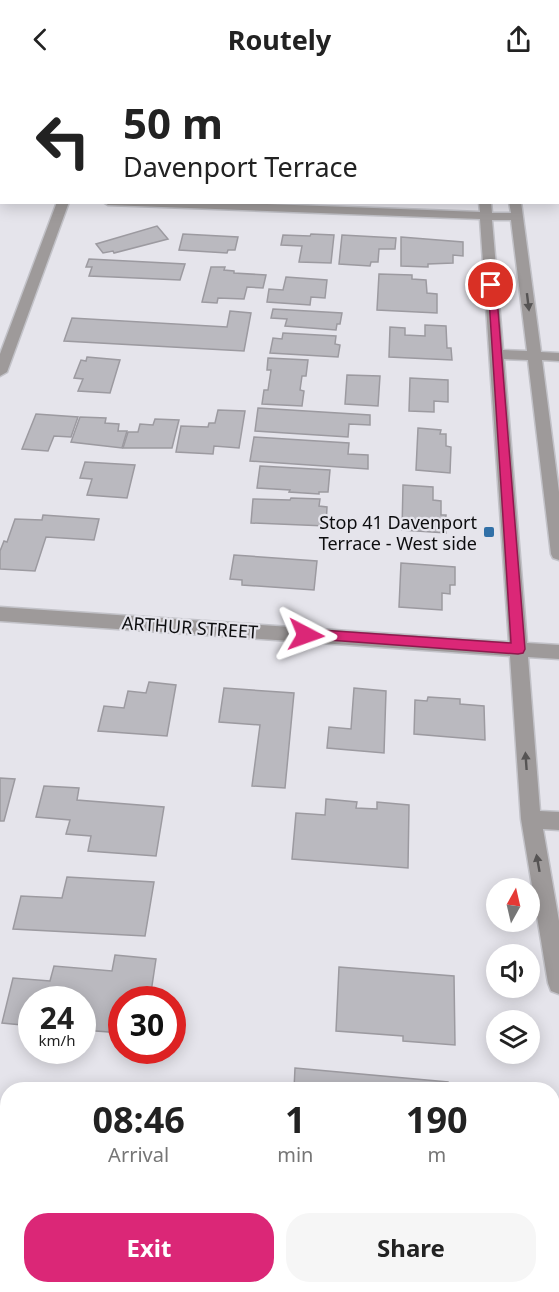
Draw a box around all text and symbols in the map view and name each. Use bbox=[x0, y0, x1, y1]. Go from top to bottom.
text: Routely bbox=[228, 21, 331, 58]
icon: back bbox=[24, 23, 57, 56]
icon: share bbox=[502, 23, 535, 56]
text: 50 m bbox=[123, 94, 223, 151]
icon: left bbox=[24, 102, 102, 180]
text: Davenport Terrace bbox=[123, 148, 358, 185]
pin bbox=[465, 259, 516, 310]
icon: arrive bbox=[474, 268, 507, 301]
one-way arrow bbox=[523, 293, 532, 312]
place label: Stop 41 Davenport Terrace - West side bbox=[319, 510, 477, 555]
marker: Stop 41 Davenport Terrace - West side bbox=[482, 525, 496, 539]
position arrow bbox=[274, 603, 338, 667]
street label: ARTHUR STREET bbox=[121, 610, 259, 644]
one-way arrow bbox=[522, 751, 531, 770]
one-way arrow bbox=[533, 854, 542, 873]
north arrow bbox=[486, 878, 540, 932]
map controls bbox=[486, 878, 540, 1064]
button: sound bbox=[486, 944, 540, 998]
speed limit sign: 30 bbox=[108, 986, 186, 1064]
text: 24 bbox=[40, 997, 74, 1038]
button: layers bbox=[486, 1010, 540, 1064]
text: km/h bbox=[39, 1030, 75, 1050]
text: 08:46 bbox=[92, 1095, 185, 1144]
text: 1 bbox=[285, 1095, 306, 1144]
text: 190 bbox=[406, 1095, 468, 1144]
text: Arrival bbox=[108, 1141, 169, 1168]
text: min bbox=[277, 1141, 313, 1168]
text: m bbox=[427, 1141, 446, 1168]
button: Exit bbox=[24, 1213, 274, 1282]
button: Share bbox=[286, 1213, 536, 1282]

